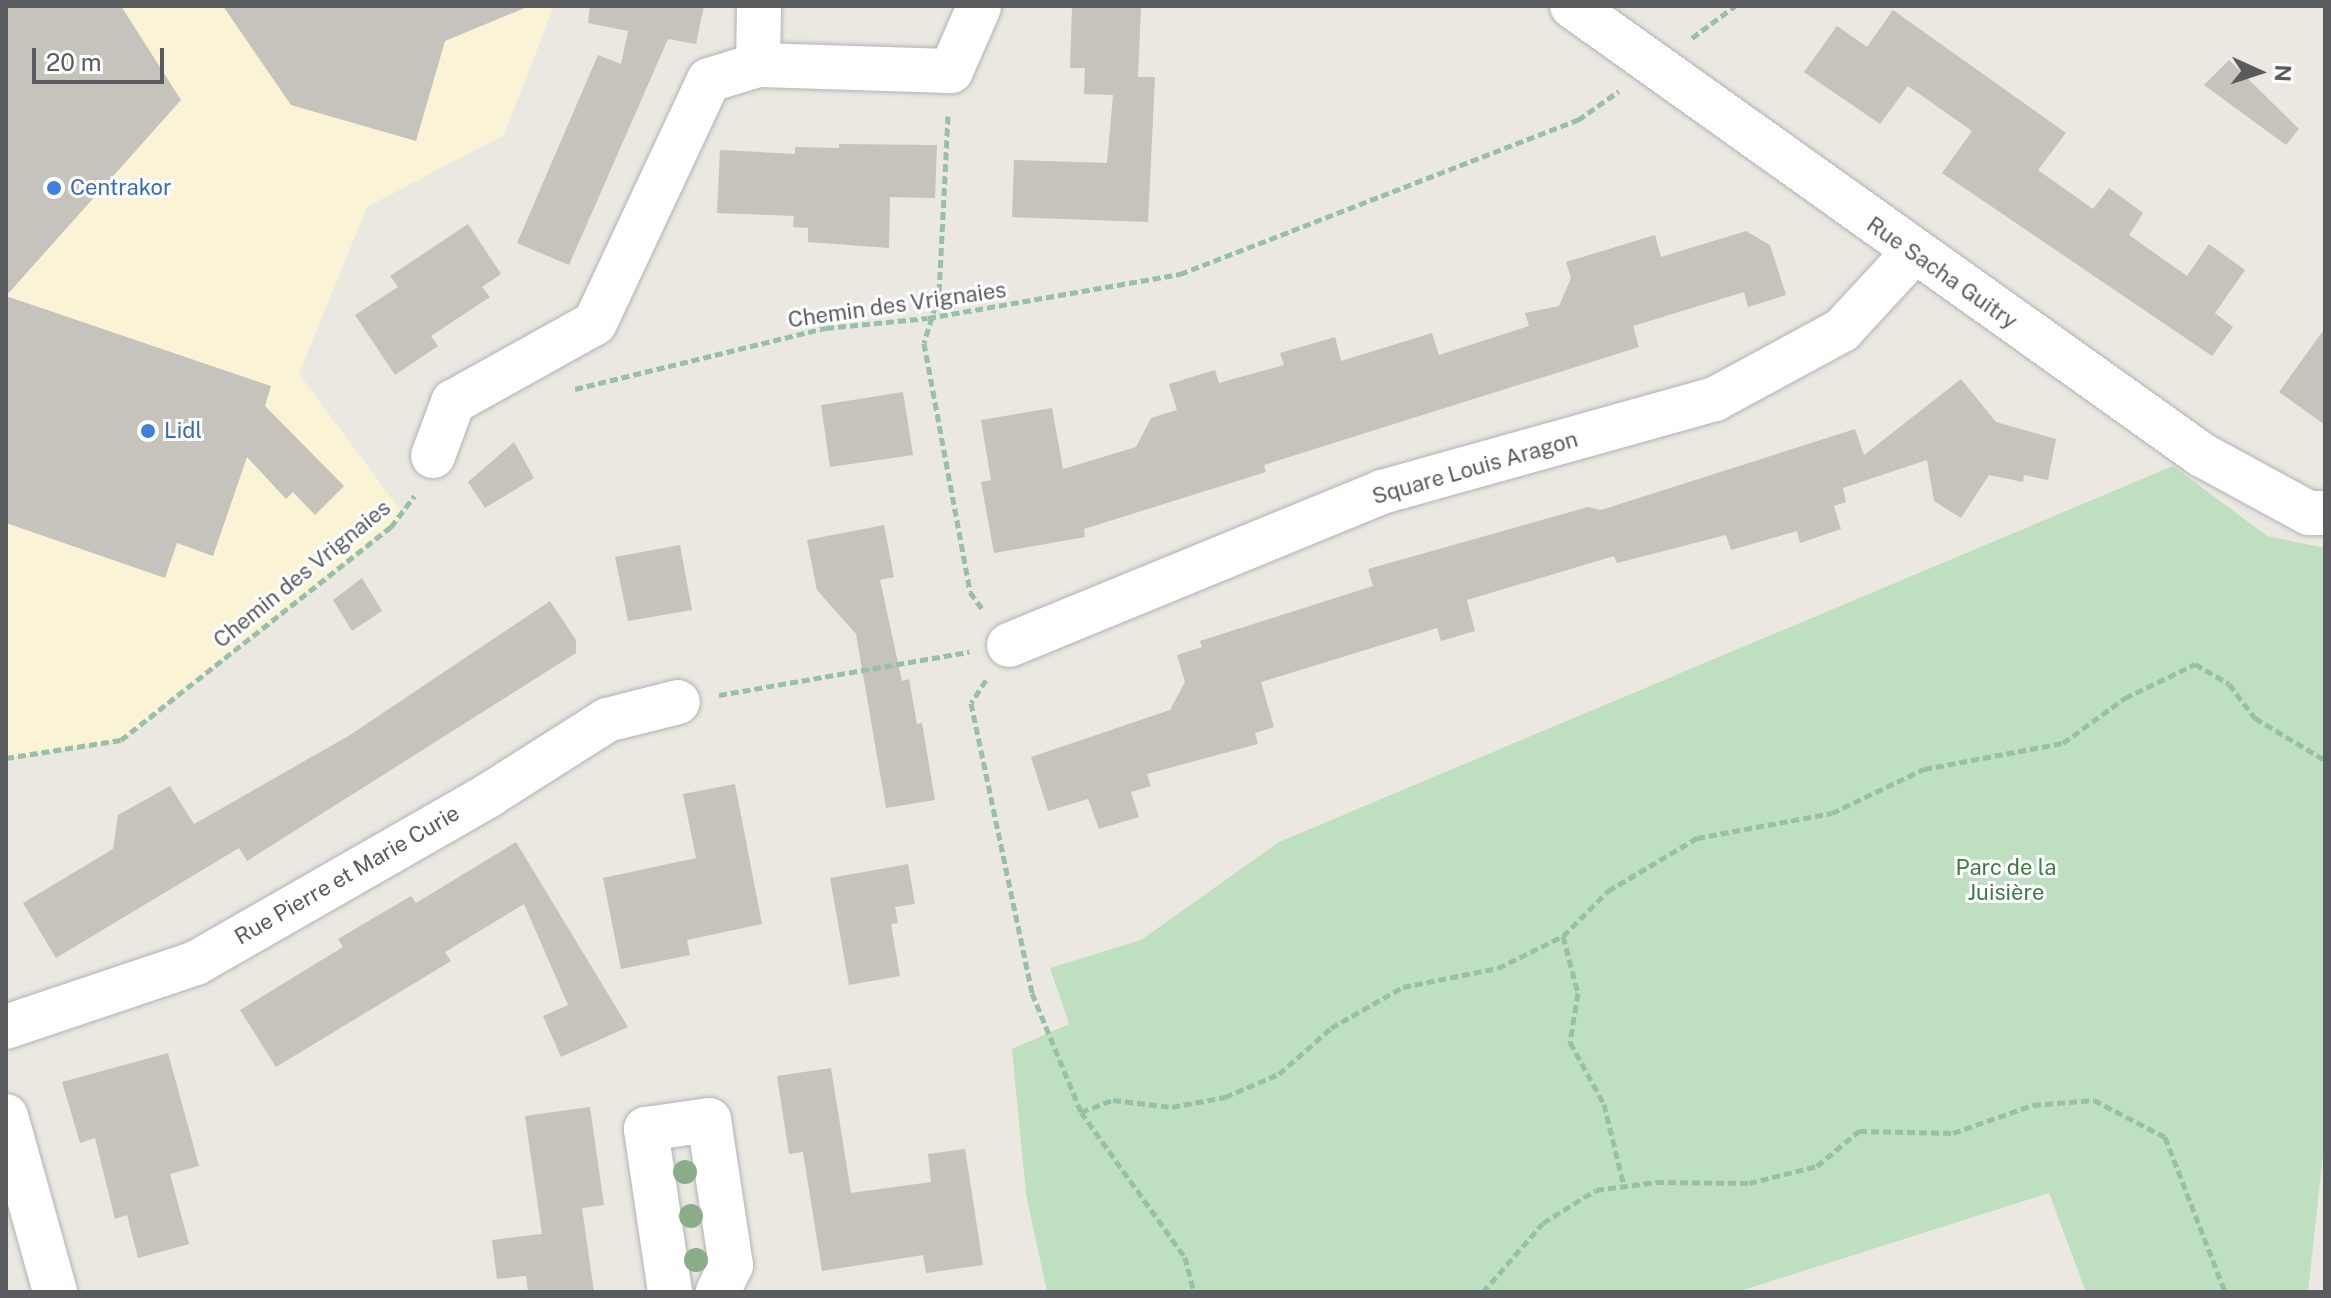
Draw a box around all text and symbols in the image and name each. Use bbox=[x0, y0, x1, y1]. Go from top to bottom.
scale bar bbox=[36, 32, 168, 82]
north arrow bbox=[2219, 32, 2299, 112]
text: 20 m bbox=[46, 48, 102, 76]
text: N bbox=[2270, 64, 2296, 83]
place label: Centrakor bbox=[70, 175, 172, 201]
marker: Centrakor bbox=[45, 179, 63, 197]
street label: Rue Sacha Guitry bbox=[1862, 211, 2022, 335]
street label: Chemin des Vrignaies bbox=[786, 277, 1008, 333]
place label: Lidl bbox=[164, 418, 202, 444]
marker: Lidl bbox=[139, 422, 157, 440]
street label: Square Louis Aragon bbox=[1369, 426, 1581, 510]
street label: Chemin des Vrignaies bbox=[208, 494, 396, 654]
street label: Rue Pierre et Marie Curie bbox=[230, 800, 464, 950]
park label: Parc de la Juisière bbox=[1955, 854, 2057, 906]

